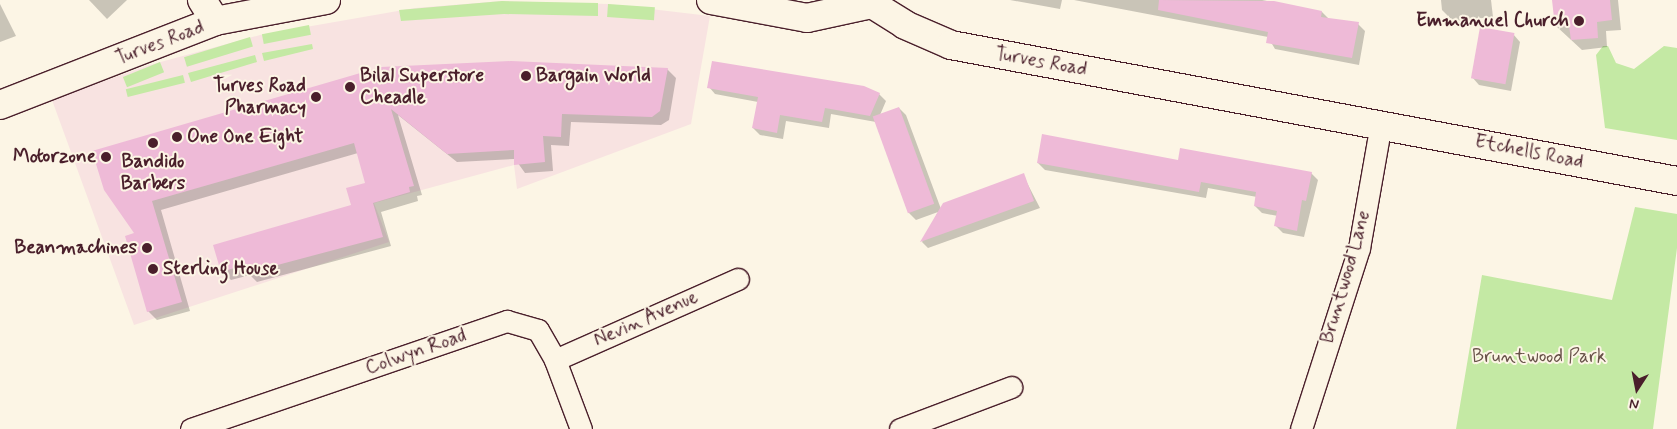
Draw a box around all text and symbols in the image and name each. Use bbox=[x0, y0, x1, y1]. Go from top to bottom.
place label: Emmanuel Church bbox=[1411, 10, 1569, 32]
marker: Emmanuel Church bbox=[1573, 15, 1585, 27]
street label: Turves Road bbox=[112, 16, 208, 70]
street label: Turves Road bbox=[993, 43, 1089, 81]
place label: Bilal Superstore Cheadle bbox=[360, 65, 481, 109]
place label: Bargain World bbox=[536, 65, 649, 87]
marker: Bargain World bbox=[520, 70, 532, 82]
place label: Turves Road Pharmacy bbox=[213, 75, 306, 119]
marker: Bilal Superstore Cheadle bbox=[344, 81, 356, 93]
marker: Turves Road Pharmacy bbox=[310, 91, 322, 103]
place label: One One Eight bbox=[187, 126, 301, 148]
street label: Etchells Road bbox=[1473, 130, 1585, 174]
marker: One One Eight bbox=[171, 131, 183, 143]
marker: Bandido Barbers bbox=[147, 137, 159, 149]
place label: Motorzone bbox=[13, 146, 96, 168]
marker: Motorzone bbox=[100, 151, 112, 163]
place label: Bandido Barbers bbox=[121, 151, 185, 195]
street label: Bruntwood Lane bbox=[1316, 208, 1376, 346]
place label: Beanmachines bbox=[14, 237, 137, 259]
marker: Beanmachines bbox=[141, 242, 153, 254]
place label: Sterling House bbox=[163, 258, 278, 280]
marker: Sterling House bbox=[147, 263, 159, 275]
street label: Nevin Avenue bbox=[589, 285, 703, 353]
street label: Colwyn Road bbox=[363, 324, 469, 380]
park label: Bruntwood Park bbox=[1472, 346, 1606, 368]
north arrow bbox=[1612, 364, 1662, 414]
text: N bbox=[1628, 394, 1640, 413]

